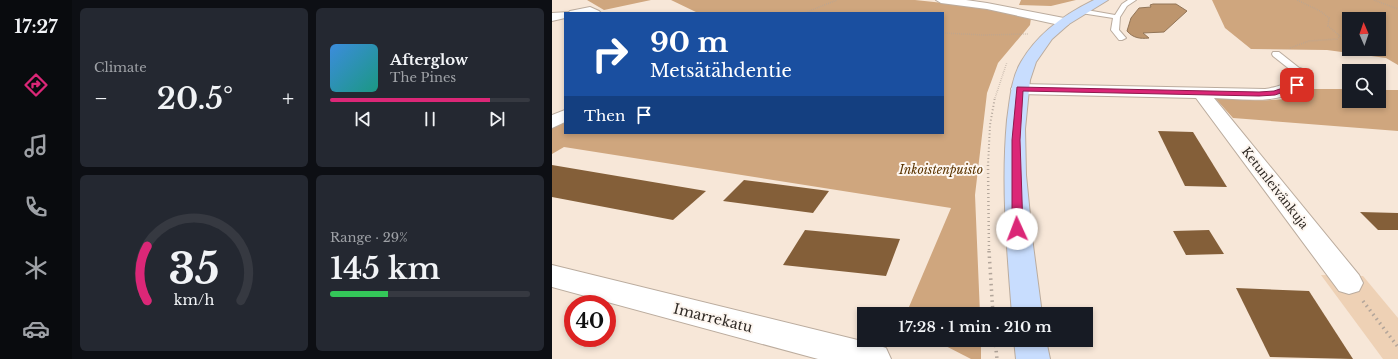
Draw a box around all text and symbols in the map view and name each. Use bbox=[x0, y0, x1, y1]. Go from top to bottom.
north arrow bbox=[1342, 12, 1386, 56]
map controls bbox=[1342, 12, 1386, 108]
text: 17:27 bbox=[14, 16, 58, 38]
text: 90 m bbox=[650, 25, 728, 60]
icon: right bbox=[584, 28, 636, 80]
text: Afterglow bbox=[390, 50, 468, 69]
text: Climate bbox=[94, 59, 147, 76]
text: Metsätähdentie bbox=[650, 60, 792, 82]
button: search bbox=[1342, 64, 1386, 108]
pin bbox=[1280, 68, 1314, 102]
text: The Pines bbox=[390, 69, 456, 86]
icon: directions bbox=[22, 71, 50, 99]
icon: arrive bbox=[1286, 74, 1308, 96]
text: 20.5° bbox=[157, 80, 233, 117]
text: − bbox=[94, 85, 108, 112]
text: + bbox=[282, 85, 294, 112]
icon: arrive bbox=[633, 104, 655, 126]
text: Then bbox=[584, 106, 625, 125]
icon: previous bbox=[352, 108, 374, 130]
icon: pause bbox=[419, 108, 441, 130]
icon: next bbox=[486, 108, 508, 130]
icon: music bbox=[22, 132, 50, 160]
street label: Ketunleivänkuja bbox=[1239, 144, 1312, 232]
park label: Inkoistenpuisto bbox=[898, 162, 983, 177]
icon: phone bbox=[22, 193, 50, 221]
position arrow bbox=[996, 208, 1038, 250]
text: Range · 29% bbox=[330, 229, 408, 246]
text: 35 bbox=[168, 244, 220, 295]
text: 145 km bbox=[330, 250, 440, 287]
icon: climate bbox=[22, 254, 50, 282]
text: km/h bbox=[174, 290, 214, 308]
speed limit sign: 40 bbox=[564, 295, 616, 347]
street label: Imarrekatu bbox=[672, 299, 755, 337]
icon: car bbox=[22, 315, 50, 343]
text: 17:28 · 1 min · 210 m bbox=[898, 317, 1052, 336]

